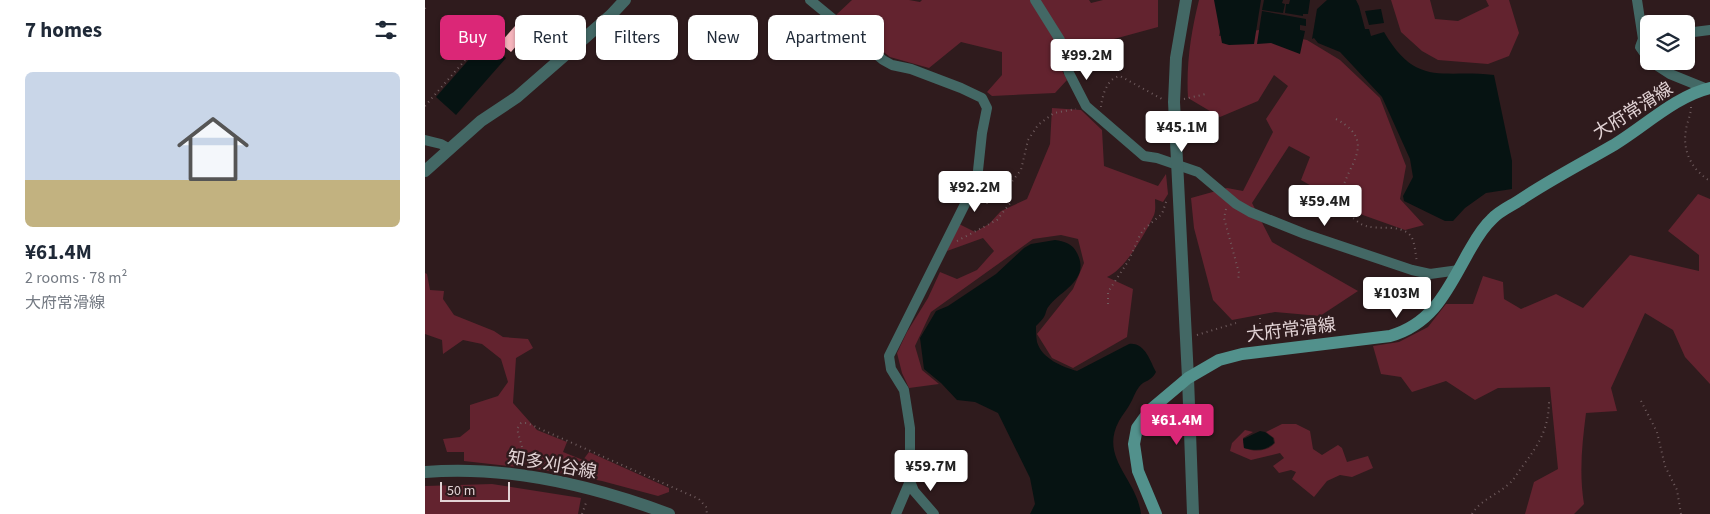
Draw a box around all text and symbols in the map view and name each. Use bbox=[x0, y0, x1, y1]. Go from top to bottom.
text: 7 homes bbox=[25, 15, 102, 45]
chip: Buy bbox=[440, 15, 505, 60]
chip: Rent bbox=[515, 15, 586, 60]
chip: Filters bbox=[596, 15, 678, 60]
chip: New bbox=[688, 15, 758, 60]
chip: Apartment bbox=[768, 15, 884, 60]
map controls bbox=[1640, 15, 1695, 70]
button: layers bbox=[1640, 15, 1695, 70]
icon: filters bbox=[372, 16, 400, 44]
pin: ¥99.2M bbox=[1046, 38, 1128, 81]
text: ¥99.2M bbox=[1062, 44, 1112, 66]
street label: 大府常滑線 bbox=[1588, 77, 1678, 145]
icon: home bbox=[168, 104, 258, 194]
pin: ¥45.1M bbox=[1141, 110, 1223, 153]
text: ¥45.1M bbox=[1157, 116, 1207, 138]
pin: ¥92.2M bbox=[934, 170, 1016, 213]
text: ¥92.2M bbox=[950, 176, 1000, 198]
pin: ¥59.4M bbox=[1284, 184, 1366, 227]
text: ¥59.4M bbox=[1300, 190, 1350, 212]
text: ¥61.4M bbox=[25, 237, 92, 267]
text: 2 rooms · 78 m² bbox=[25, 267, 127, 289]
pin: ¥103M bbox=[1362, 276, 1432, 319]
text: ¥103M bbox=[1374, 282, 1420, 304]
text: 大府常滑線 bbox=[25, 292, 105, 314]
street label: 大府常滑線 bbox=[1245, 312, 1337, 348]
pin: ¥61.4M bbox=[1136, 404, 1218, 446]
text: ¥61.4M bbox=[1152, 409, 1202, 431]
street label: 知多刈谷線 bbox=[506, 445, 598, 485]
pin: ¥59.7M bbox=[890, 450, 972, 492]
text: ¥59.7M bbox=[906, 455, 956, 477]
scale bar bbox=[440, 479, 510, 502]
text: 50 m bbox=[447, 481, 475, 501]

